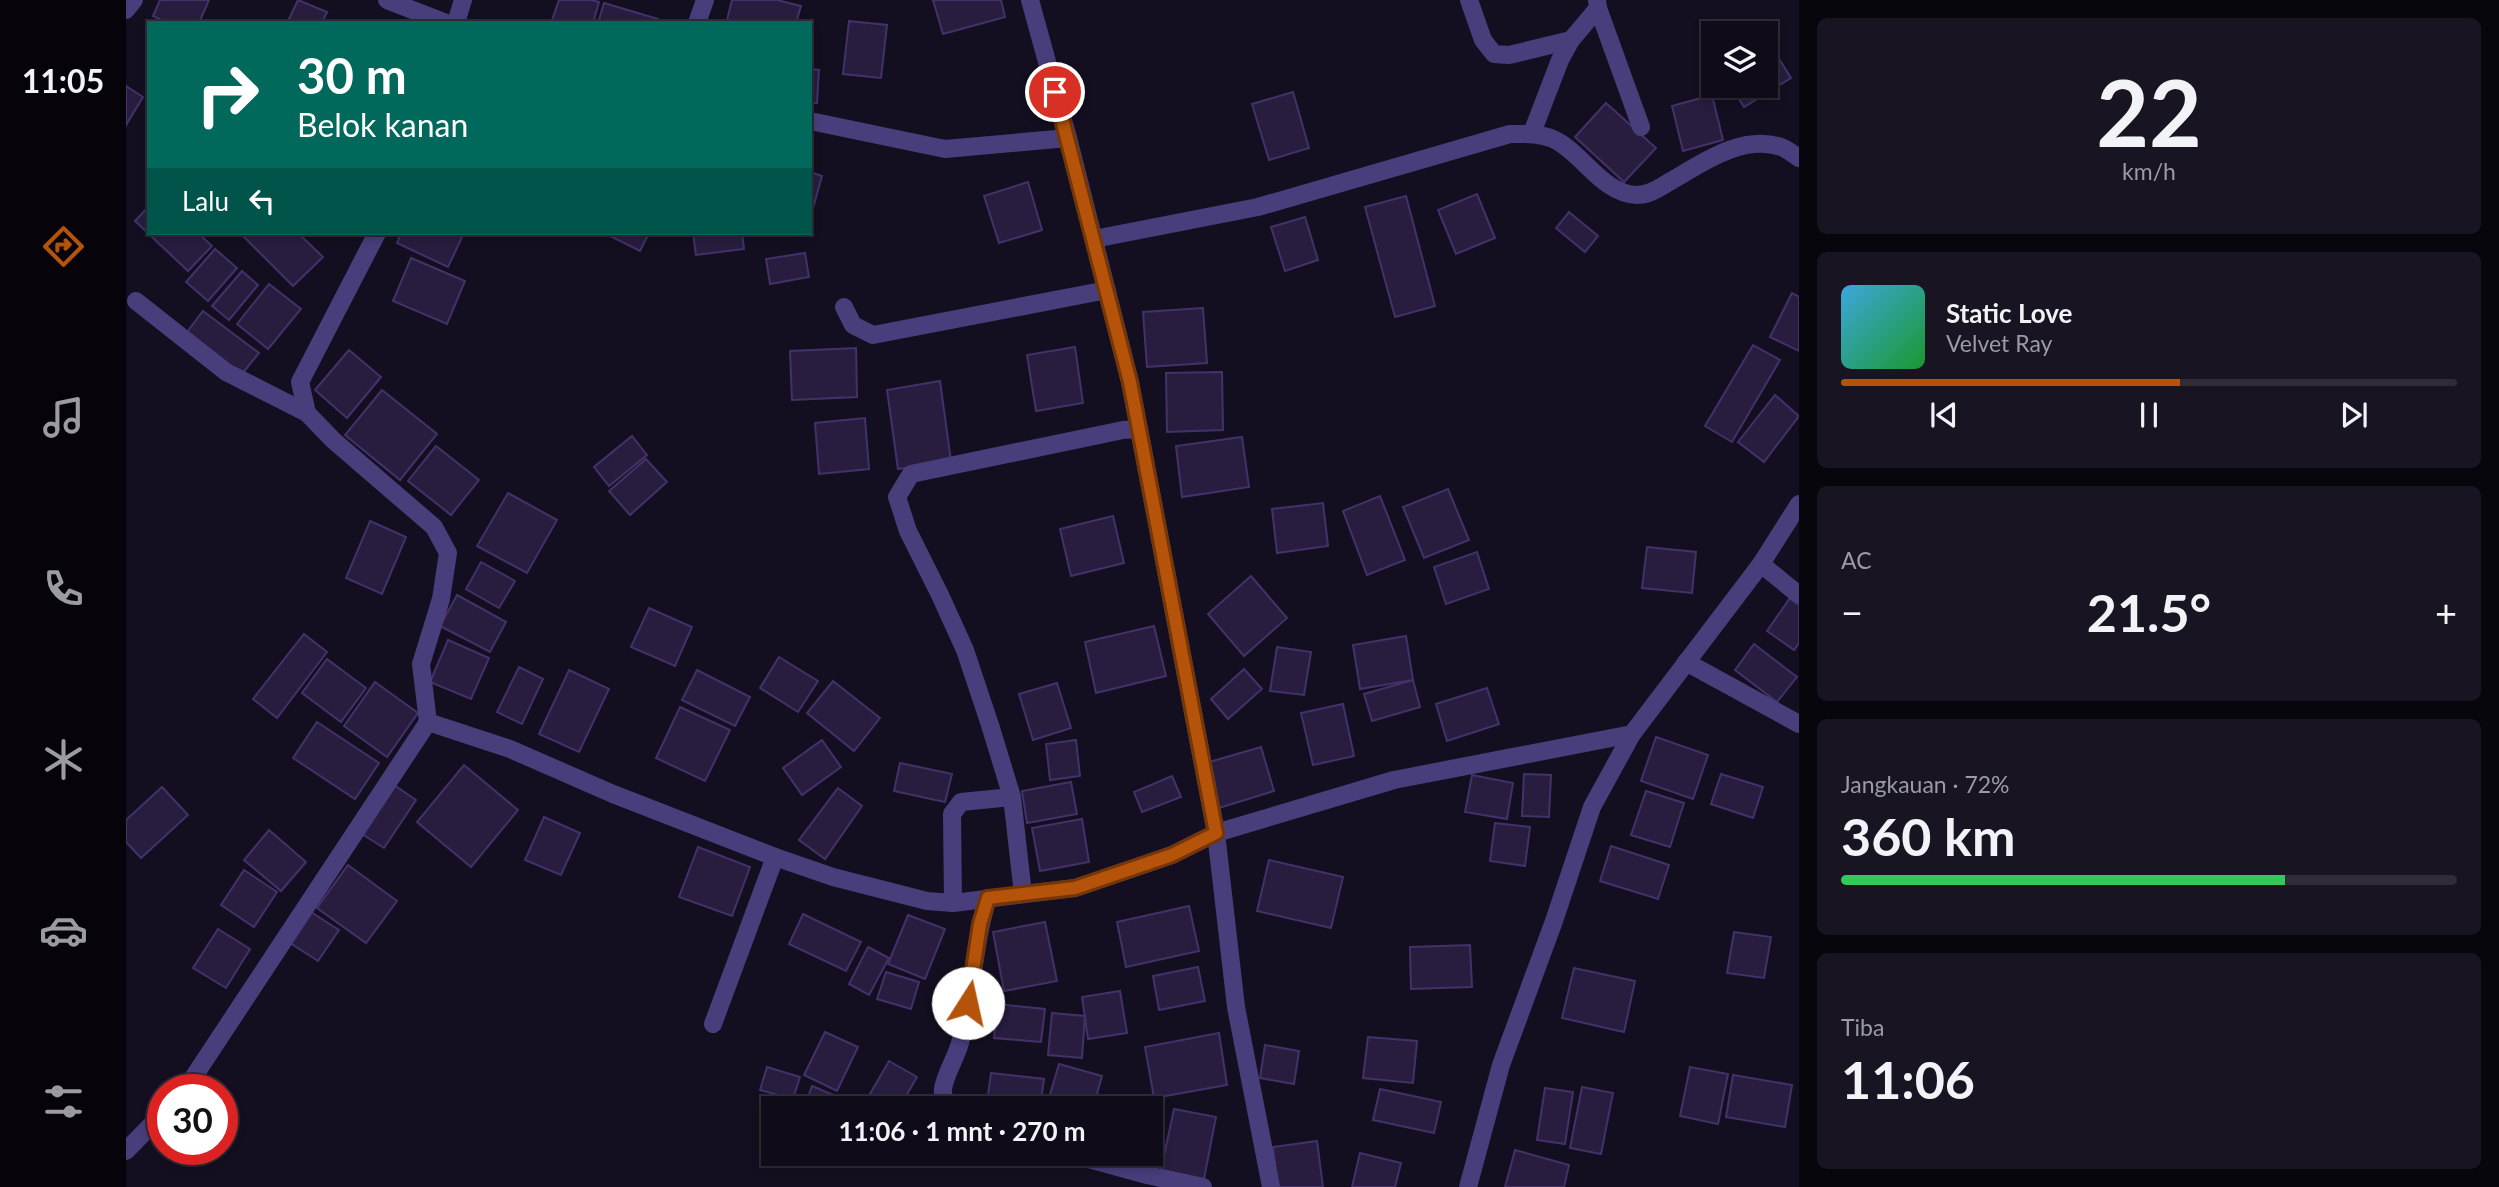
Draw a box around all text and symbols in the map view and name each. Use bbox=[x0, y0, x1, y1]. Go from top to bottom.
map controls bbox=[1701, 21, 1778, 98]
button: layers bbox=[1701, 21, 1778, 98]
text: 30 m bbox=[297, 46, 407, 104]
icon: right bbox=[182, 49, 273, 140]
text: 22 bbox=[2096, 57, 2202, 166]
text: 11:05 bbox=[22, 61, 104, 100]
pin bbox=[1025, 62, 1085, 122]
icon: arrive bbox=[1036, 73, 1074, 111]
text: Belok kanan bbox=[297, 105, 468, 144]
text: km/h bbox=[2122, 157, 2176, 185]
icon: left bbox=[243, 182, 281, 220]
text: Lalu bbox=[182, 185, 229, 217]
icon: directions bbox=[39, 222, 88, 271]
text: Static Love bbox=[1946, 297, 2073, 329]
text: Velvet Ray bbox=[1946, 329, 2052, 357]
icon: music bbox=[39, 393, 88, 442]
icon: previous bbox=[1925, 396, 1963, 434]
icon: pause bbox=[2130, 396, 2168, 434]
icon: next bbox=[2335, 396, 2373, 434]
text: AC bbox=[1841, 546, 1872, 574]
icon: phone bbox=[39, 564, 88, 613]
text: 21.5° bbox=[2087, 581, 2211, 643]
text: − bbox=[1841, 589, 1863, 635]
text: + bbox=[2435, 589, 2457, 635]
icon: climate bbox=[39, 735, 88, 784]
text: Jangkauan · 72% bbox=[1841, 770, 2010, 798]
text: 360 km bbox=[1841, 805, 2015, 867]
icon: car bbox=[39, 906, 88, 955]
position arrow bbox=[931, 966, 1005, 1040]
text: Tiba bbox=[1841, 1013, 1884, 1041]
text: 11:06 bbox=[1841, 1048, 1975, 1110]
speed limit sign: 30 bbox=[147, 1074, 238, 1165]
icon: filters bbox=[39, 1077, 88, 1126]
text: 11:06 · 1 mnt · 270 m bbox=[838, 1115, 1086, 1147]

